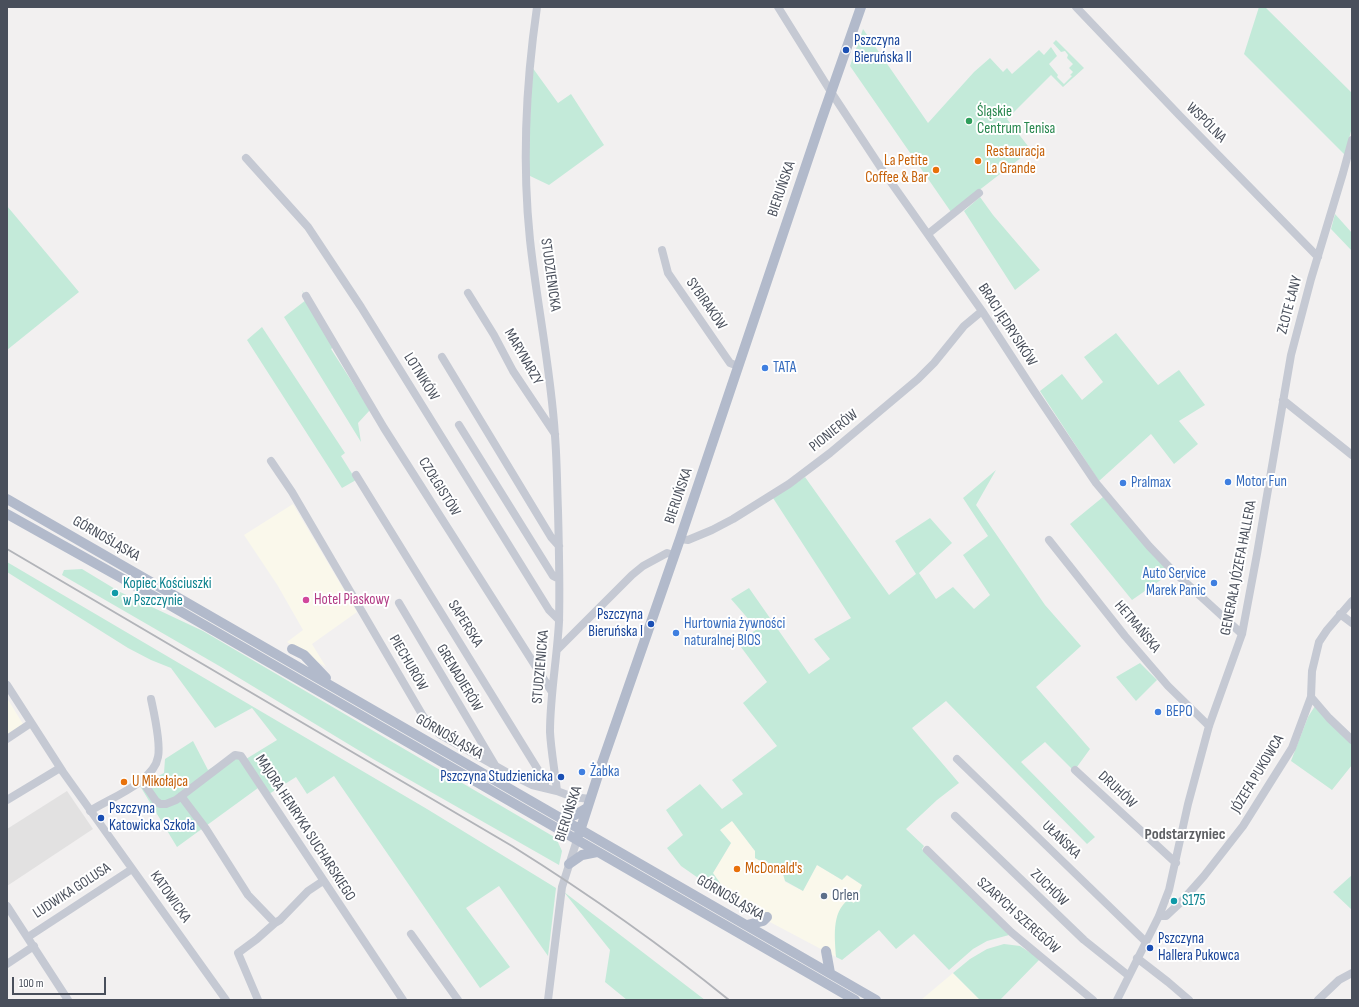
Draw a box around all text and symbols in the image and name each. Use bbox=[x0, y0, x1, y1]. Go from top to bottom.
place label: Pszczyna Bieruńska II bbox=[854, 32, 912, 67]
marker: Pszczyna Bieruńska II bbox=[841, 45, 851, 55]
street label: WSPÓLNA bbox=[1182, 99, 1230, 147]
place label: Śląskie Centrum Tenisa bbox=[977, 103, 1055, 138]
marker: Śląskie Centrum Tenisa bbox=[964, 116, 974, 126]
place label: Restauracja La Grande bbox=[986, 143, 1045, 178]
place label: La Petite Coffee & Bar bbox=[865, 152, 928, 187]
marker: Restauracja La Grande bbox=[973, 156, 983, 166]
street label: BIERUŃSKA bbox=[764, 159, 800, 219]
marker: La Petite Coffee & Bar bbox=[931, 165, 941, 175]
street label: STUDZIENICKA bbox=[536, 237, 564, 313]
street label: ZŁOTE ŁANY bbox=[1274, 274, 1306, 336]
street label: SYBIRAKÓW bbox=[682, 275, 730, 333]
street label: BRACI JĘDRYSIKÓW bbox=[974, 280, 1040, 370]
street label: MARYNARZY bbox=[500, 326, 546, 388]
street label: LOTNIKÓW bbox=[399, 350, 443, 404]
place label: TATA bbox=[773, 359, 796, 377]
marker: TATA bbox=[760, 363, 770, 373]
street label: PIONIERÓW bbox=[806, 406, 862, 456]
street label: CZOŁGISTÓW bbox=[414, 454, 464, 520]
street label: BIERUŃSKA bbox=[661, 466, 697, 526]
place label: Motor Fun bbox=[1236, 473, 1287, 491]
place label: Pralmax bbox=[1131, 474, 1171, 492]
marker: Motor Fun bbox=[1223, 477, 1233, 487]
marker: Pralmax bbox=[1118, 478, 1128, 488]
street label: GENERAŁA JÓZEFA HALLERA bbox=[1217, 499, 1261, 637]
street label: GÓRNOŚLĄSKA bbox=[69, 512, 143, 566]
place label: Auto Service Marek Panic bbox=[1143, 565, 1206, 600]
place label: Kopiec Kościuszki w Pszczynie bbox=[123, 575, 211, 610]
marker: Auto Service Marek Panic bbox=[1209, 578, 1219, 588]
marker: Kopiec Kościuszki w Pszczynie bbox=[110, 588, 120, 598]
place label: Hotel Piaskowy bbox=[314, 591, 390, 609]
marker: Hotel Piaskowy bbox=[301, 595, 311, 605]
street label: SAPERSKA bbox=[444, 597, 486, 651]
street label: HETMAŃSKA bbox=[1110, 597, 1164, 657]
place label: Pszczyna Bieruńska I bbox=[588, 606, 643, 641]
place label: Hurtownia żywności naturalnej BIOS bbox=[684, 615, 785, 650]
marker: Pszczyna Bieruńska I bbox=[646, 619, 656, 629]
marker: Hurtownia żywności naturalnej BIOS bbox=[671, 628, 681, 638]
street label: STUDZIENICKA bbox=[529, 630, 553, 704]
street label: PIECHURÓW bbox=[385, 632, 431, 694]
street label: GRENADIERÓW bbox=[432, 641, 486, 715]
place label: BEPO bbox=[1166, 703, 1193, 721]
marker: BEPO bbox=[1153, 707, 1163, 717]
street label: GÓRNOŚLĄSKA bbox=[412, 710, 486, 764]
street label: JÓZEFA PUKOWCA bbox=[1228, 732, 1288, 816]
street label: MAJORA HENRYKA SUCHARSKIEGO bbox=[251, 751, 359, 905]
place label: Żabka bbox=[590, 763, 620, 781]
marker: Żabka bbox=[577, 767, 587, 777]
place label: Pszczyna Studzienicka bbox=[440, 768, 553, 786]
street label: DRUHÓW bbox=[1094, 768, 1140, 812]
marker: Pszczyna Studzienicka bbox=[556, 772, 566, 782]
place label: U Mikołajca bbox=[132, 773, 188, 791]
marker: U Mikołajca bbox=[119, 777, 129, 787]
street label: BIERUŃSKA bbox=[552, 784, 586, 844]
place label: Pszczyna Katowicka Szkoła bbox=[109, 800, 195, 835]
marker: Pszczyna Katowicka Szkoła bbox=[96, 813, 106, 823]
street label: UŁAŃSKA bbox=[1038, 817, 1084, 863]
district label: Podstarzyniec bbox=[1144, 825, 1226, 845]
street label: LUDWIKA GOLUSA bbox=[30, 859, 114, 923]
place label: McDonald's bbox=[745, 860, 802, 878]
marker: McDonald's bbox=[732, 864, 742, 874]
street label: ZUCHÓW bbox=[1026, 866, 1072, 910]
street label: KATOWICKA bbox=[146, 868, 194, 926]
street label: GÓRNOŚLĄSKA bbox=[693, 871, 767, 925]
street label: SZARYCH SZEREGÓW bbox=[973, 874, 1063, 958]
place label: Orlen bbox=[832, 887, 859, 905]
marker: Orlen bbox=[819, 891, 829, 901]
place label: S175 bbox=[1182, 892, 1206, 910]
marker: S175 bbox=[1169, 896, 1179, 906]
place label: Pszczyna Hallera Pukowca bbox=[1158, 930, 1239, 965]
marker: Pszczyna Hallera Pukowca bbox=[1145, 943, 1155, 953]
scale bar bbox=[14, 969, 108, 995]
text: 100 m bbox=[19, 976, 44, 991]

